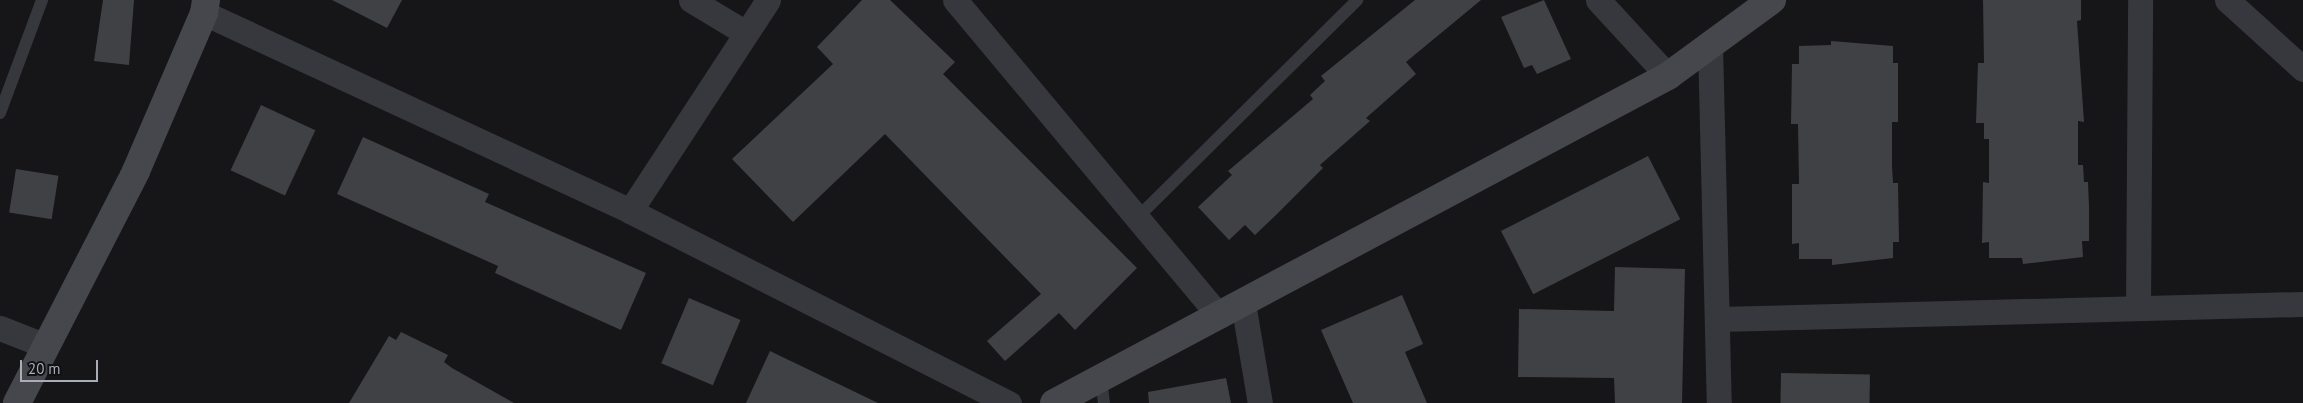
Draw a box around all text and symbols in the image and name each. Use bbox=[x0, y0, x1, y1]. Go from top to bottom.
scale bar bbox=[22, 350, 100, 382]
text: 20 m bbox=[28, 359, 61, 378]

